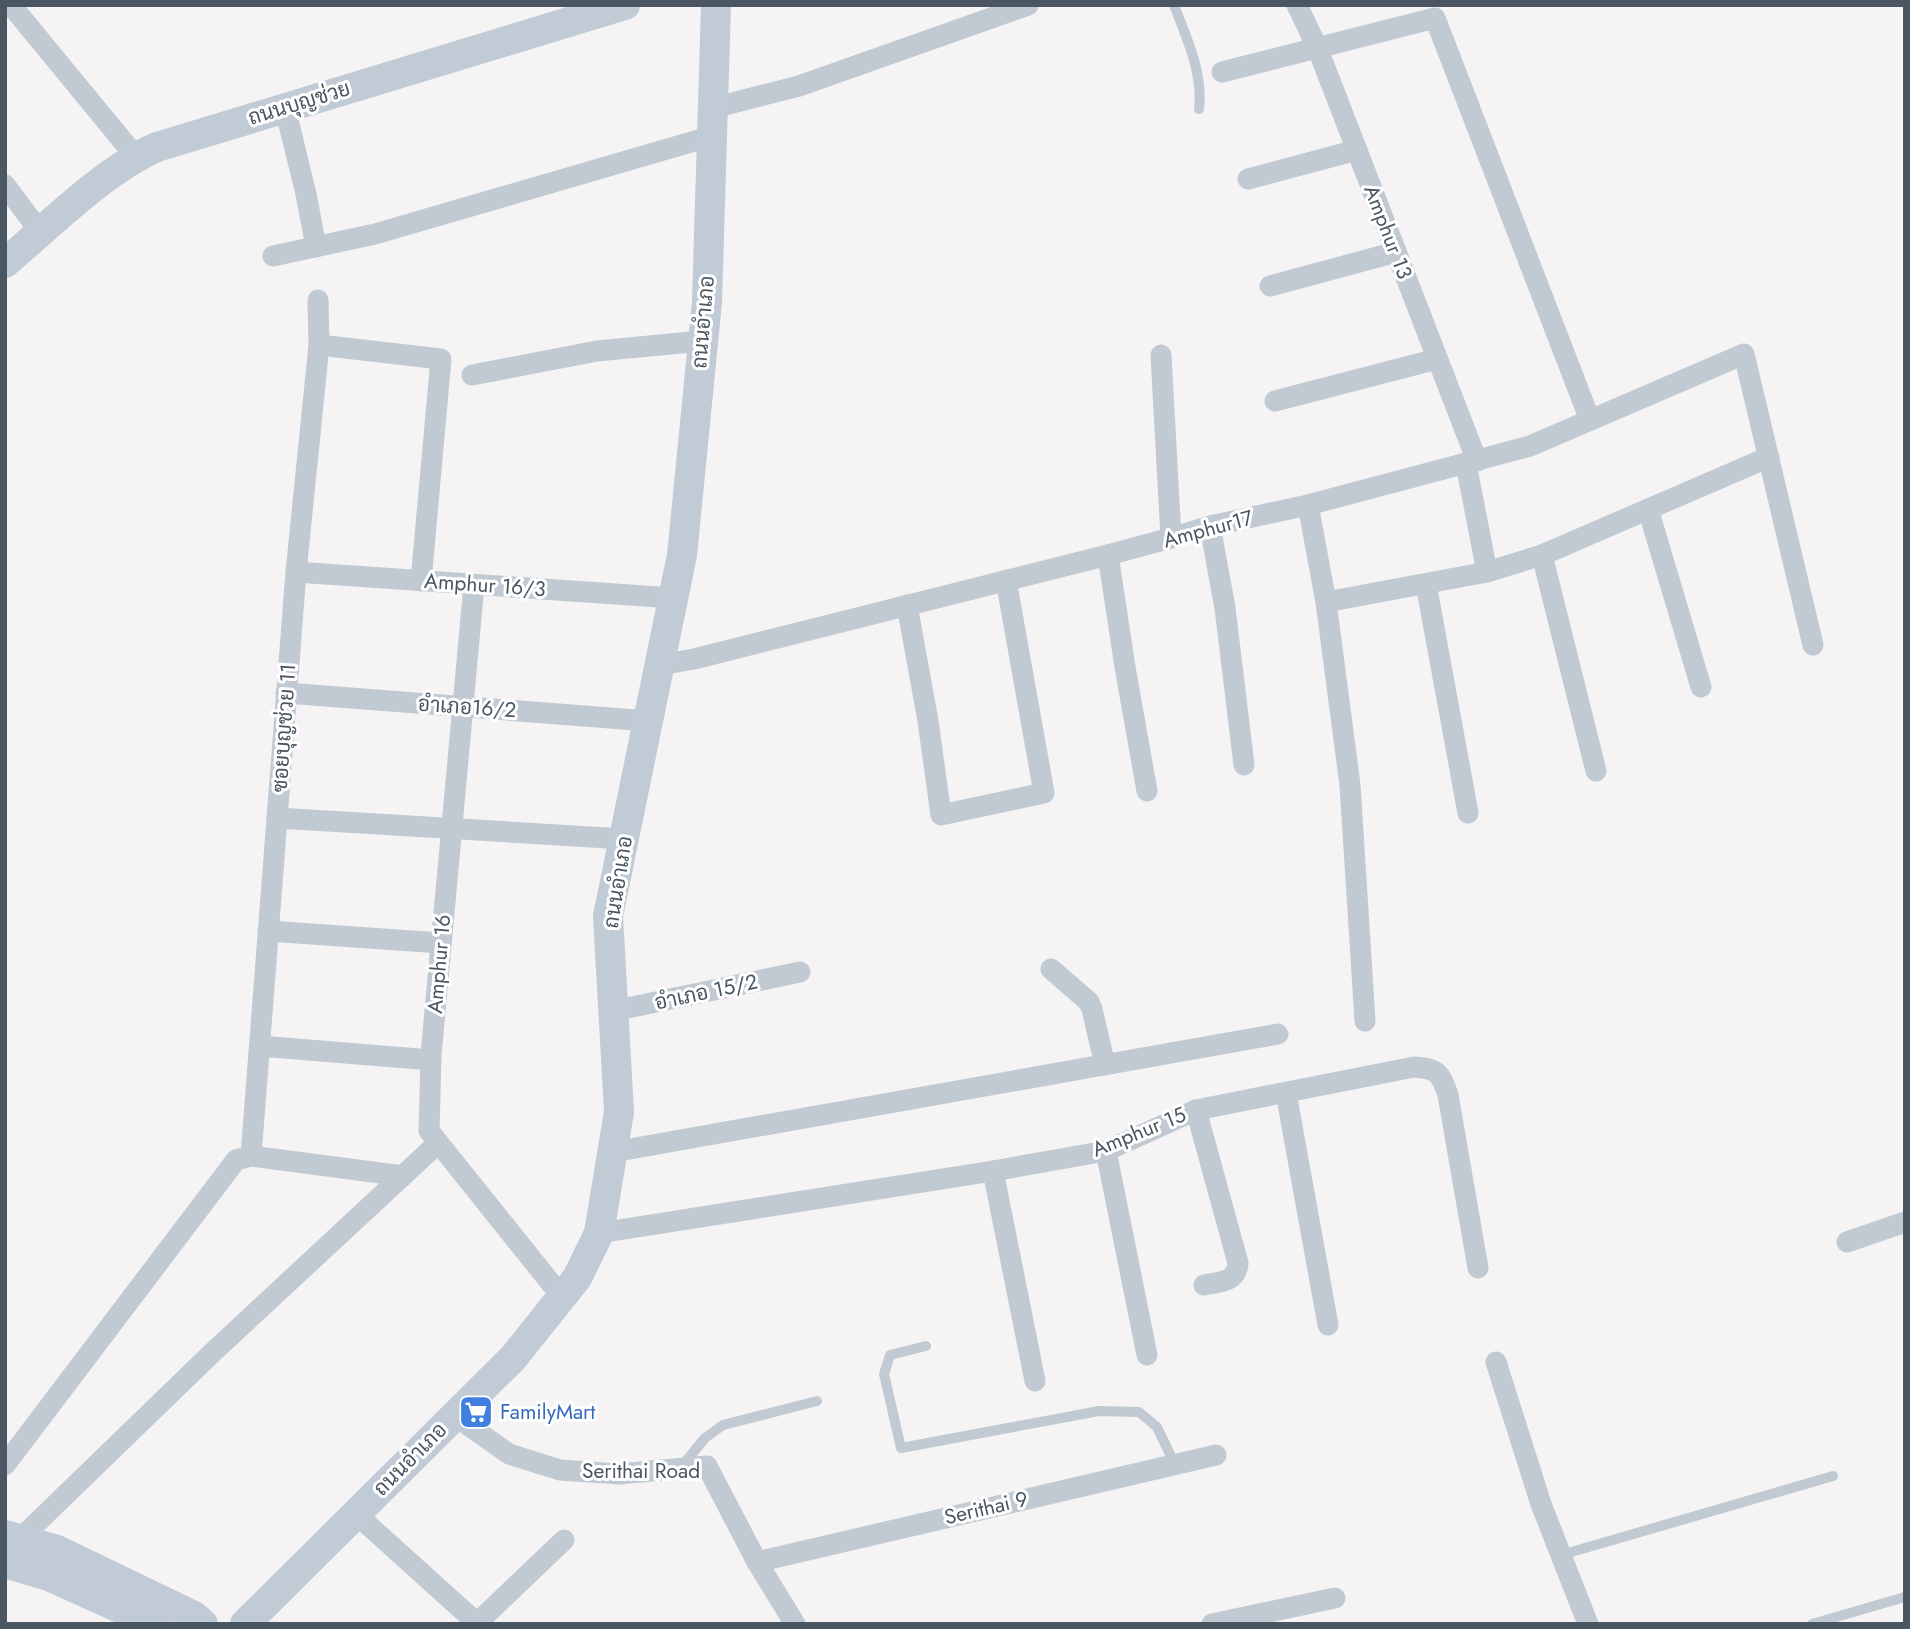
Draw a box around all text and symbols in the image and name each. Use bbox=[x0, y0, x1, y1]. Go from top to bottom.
street label: ถนนบุญช่วย bbox=[244, 73, 354, 133]
street label: Amphur 13 bbox=[1356, 181, 1420, 283]
street label: ถนนอำเภอ bbox=[684, 274, 722, 370]
street label: Amphur17 bbox=[1160, 503, 1256, 555]
street label: Amphur 16/3 bbox=[423, 566, 547, 604]
street label: ซอยบุญช่วย 11 bbox=[265, 663, 303, 793]
street label: อำเภอ16/2 bbox=[417, 689, 517, 725]
street label: ถนนอำเภอ bbox=[596, 834, 640, 930]
street label: Amphur 16 bbox=[420, 913, 458, 1015]
street label: อำเภอ 15/2 bbox=[652, 966, 760, 1018]
street label: Amphur 15 bbox=[1087, 1100, 1191, 1164]
supermarket icon: FamilyMart bbox=[457, 1393, 495, 1431]
place label: FamilyMart bbox=[500, 1397, 595, 1427]
street label: ถนนอำเภอ bbox=[366, 1415, 454, 1503]
street label: Serithai Road bbox=[582, 1456, 700, 1486]
street label: Serithai 9 bbox=[941, 1484, 1031, 1532]

